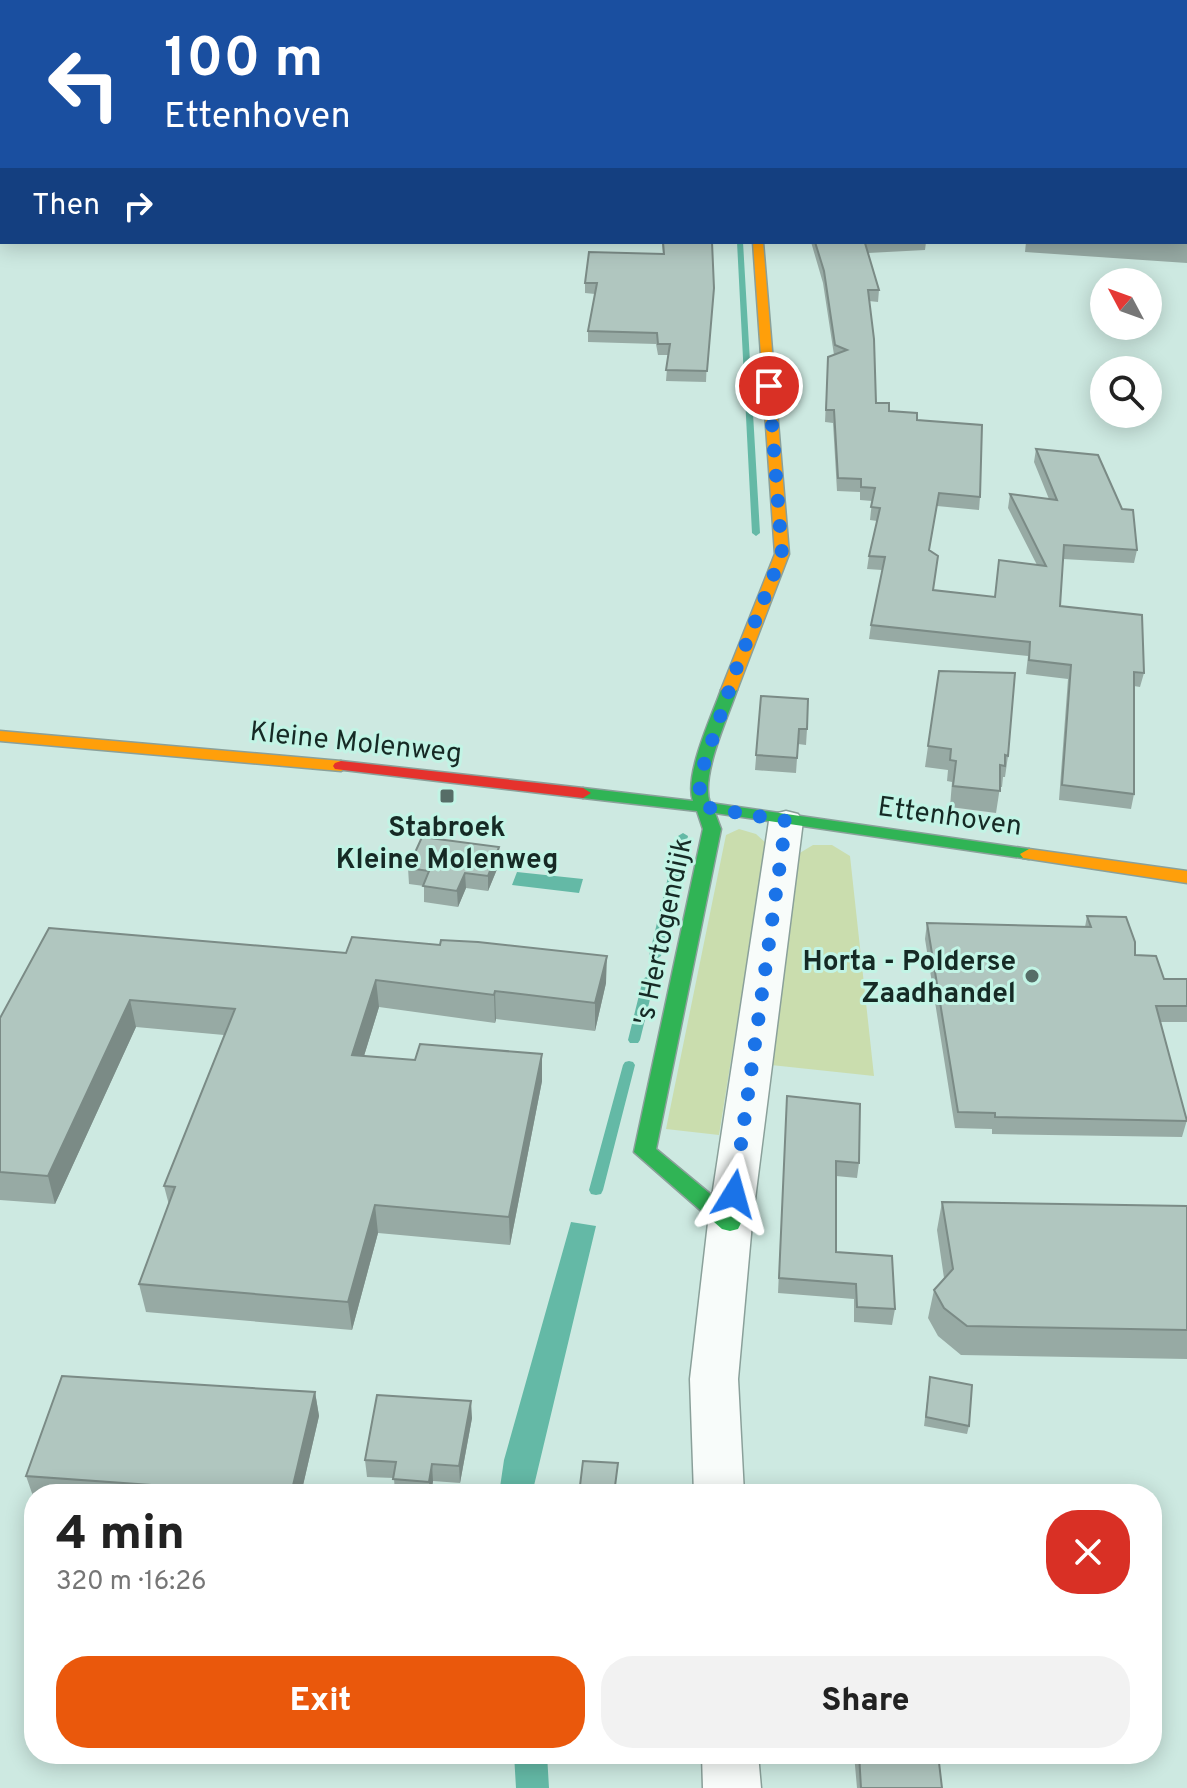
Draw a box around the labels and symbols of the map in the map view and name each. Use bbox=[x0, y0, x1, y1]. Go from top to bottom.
north arrow bbox=[1090, 268, 1162, 340]
pin bbox=[735, 352, 803, 420]
street label: Kleine Molenweg bbox=[248, 715, 464, 773]
marker: Stabroek Kleine Molenweg bbox=[438, 787, 456, 805]
street label: Ettenhoven bbox=[875, 790, 1024, 846]
place label: Stabroek Kleine Molenweg bbox=[336, 811, 558, 879]
street label: 's Hertogendijk bbox=[627, 834, 702, 1029]
place label: Horta - Polderse Zaadhandel bbox=[802, 945, 1016, 1013]
marker: Horta - Polderse Zaadhandel bbox=[1023, 967, 1041, 985]
position arrow bbox=[692, 1152, 776, 1236]

